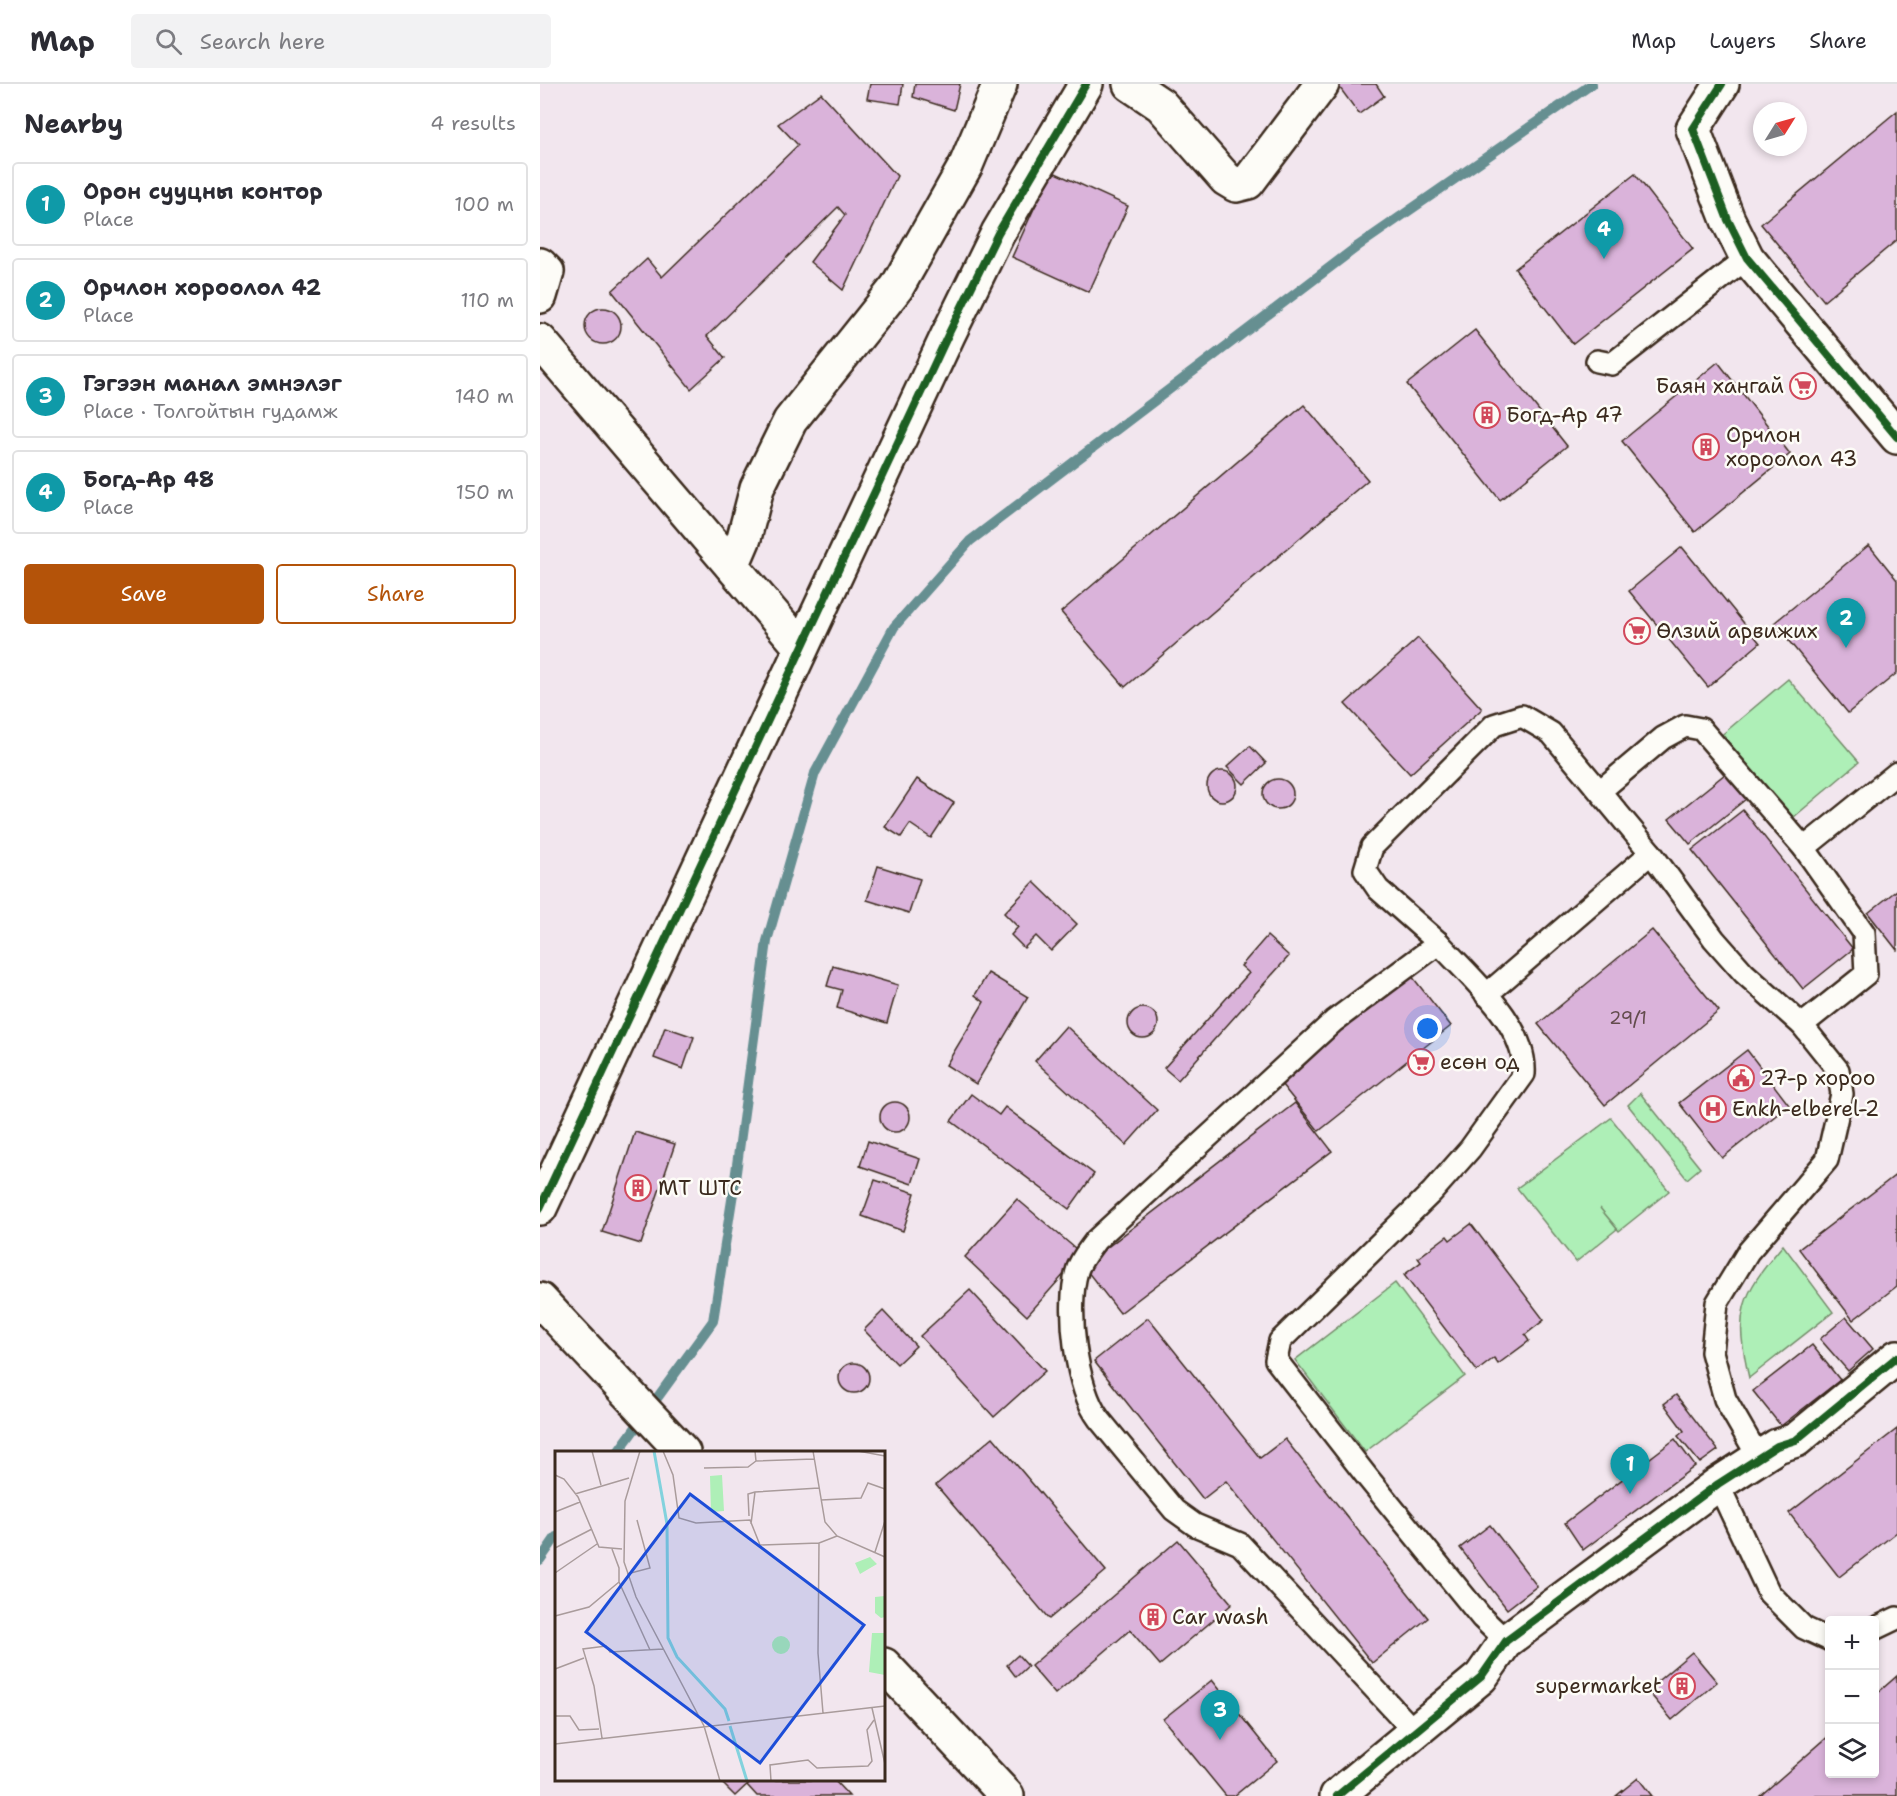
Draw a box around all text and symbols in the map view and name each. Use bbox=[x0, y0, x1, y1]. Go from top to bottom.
search box bbox=[131, 14, 551, 68]
text: Map bbox=[30, 22, 95, 60]
icon: search bbox=[152, 25, 185, 58]
text: Search here bbox=[200, 27, 325, 56]
text: Map bbox=[1631, 27, 1676, 55]
text: Layers bbox=[1709, 27, 1776, 55]
text: Share bbox=[1809, 27, 1867, 55]
north arrow bbox=[1753, 102, 1807, 156]
text: Nearby bbox=[24, 106, 123, 141]
text: 4 results bbox=[430, 110, 516, 136]
text: Орон сууцны контор bbox=[83, 177, 323, 206]
text: 1 bbox=[41, 191, 50, 217]
text: 100 m bbox=[454, 191, 514, 217]
text: Place bbox=[83, 206, 134, 232]
pin: 4 bbox=[1584, 210, 1624, 259]
text: Орчлон хороолол 42 bbox=[83, 273, 321, 302]
text: 2 bbox=[39, 287, 53, 313]
text: 110 m bbox=[460, 287, 514, 313]
text: Place bbox=[83, 302, 134, 328]
text: Гэгээн манал эмнэлэг bbox=[83, 369, 342, 398]
supermarket icon: Баян хангай bbox=[1788, 371, 1818, 401]
place label: Баян хангай bbox=[1655, 372, 1784, 400]
text: 3 bbox=[39, 383, 53, 409]
text: 140 m bbox=[455, 383, 514, 409]
text: Place · Толгойтын гудамж bbox=[83, 398, 338, 424]
building icon: Богд-Ар 47 bbox=[1472, 400, 1502, 430]
place label: Богд-Ар 47 bbox=[1506, 401, 1623, 429]
place label: Орчлон хороолол 43 bbox=[1726, 421, 1857, 473]
building icon: Орчлон хороолол 43 bbox=[1691, 432, 1721, 462]
text: Богд-Ар 48 bbox=[83, 465, 214, 494]
text: 4 bbox=[39, 479, 53, 505]
text: 150 m bbox=[456, 479, 514, 505]
text: Place bbox=[83, 494, 134, 520]
button: Save bbox=[24, 564, 264, 624]
button: Share bbox=[276, 564, 516, 624]
pin: 2 bbox=[1826, 598, 1866, 648]
supermarket icon: Өлзий арвижих bbox=[1622, 616, 1652, 646]
place label: Өлзий арвижих bbox=[1656, 617, 1818, 645]
house number: 29/1 bbox=[1609, 1006, 1647, 1030]
your location bbox=[1413, 1014, 1442, 1043]
supermarket icon: есөн од bbox=[1406, 1047, 1436, 1077]
place label: есөн од bbox=[1440, 1048, 1520, 1076]
public building icon: 27-р хороо bbox=[1726, 1063, 1756, 1093]
place label: 27-р хороо bbox=[1760, 1064, 1876, 1092]
hospital icon: Enkh-elberel-2 bbox=[1698, 1094, 1728, 1124]
place label: Enkh-elberel-2 bbox=[1732, 1095, 1879, 1123]
building icon: MТ ШТС bbox=[623, 1173, 653, 1203]
place label: MТ ШТС bbox=[658, 1174, 742, 1202]
pin: 1 bbox=[1610, 1444, 1650, 1494]
inset map bbox=[555, 1451, 885, 1781]
building icon: Car wash bbox=[1138, 1602, 1168, 1632]
place label: Car wash bbox=[1172, 1603, 1269, 1631]
map controls bbox=[1825, 1616, 1879, 1778]
button: + bbox=[1825, 1616, 1879, 1670]
button: − bbox=[1825, 1670, 1879, 1724]
building icon: supermarket bbox=[1667, 1671, 1697, 1701]
place label: supermarket bbox=[1535, 1672, 1662, 1700]
pin: 3 bbox=[1200, 1690, 1240, 1740]
button: layers bbox=[1825, 1724, 1879, 1778]

